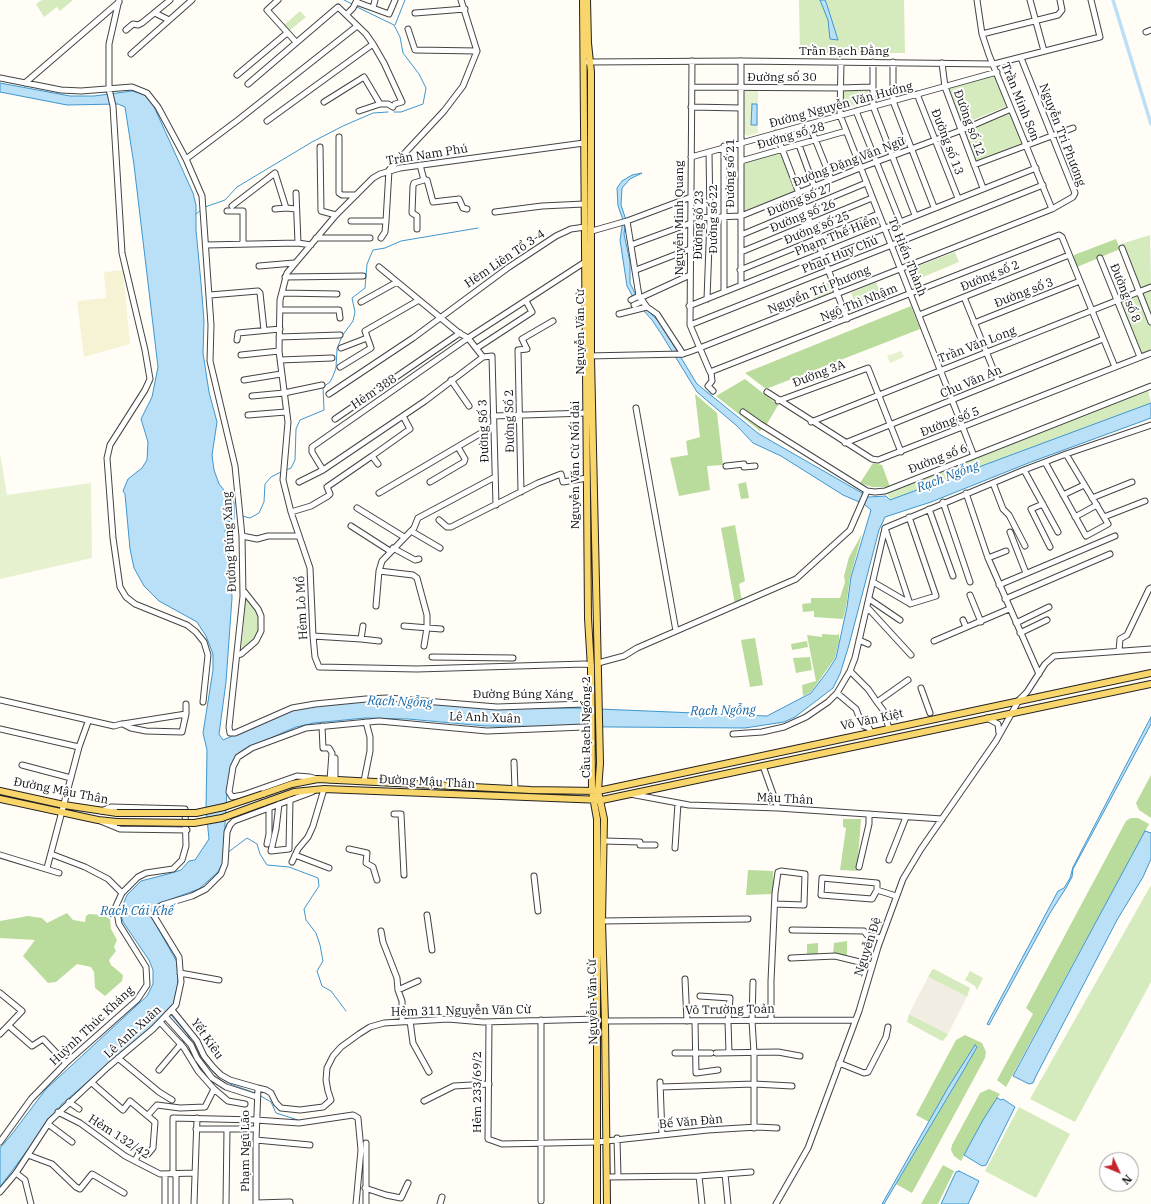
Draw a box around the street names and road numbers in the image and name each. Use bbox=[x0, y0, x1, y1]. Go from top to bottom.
street label: Trần Bạch Đằng bbox=[799, 45, 889, 59]
street label: Trần Minh Sơn bbox=[998, 61, 1042, 143]
street label: Đường số 30 bbox=[747, 71, 817, 85]
street label: Đường Nguyễn Văn Hưởng bbox=[768, 79, 914, 131]
street label: Nguyễn Tri Phương bbox=[1036, 81, 1088, 189]
street label: Đường số 12 bbox=[950, 88, 988, 158]
street label: Đường số 13 bbox=[928, 107, 966, 177]
street label: Đường số 28 bbox=[756, 120, 826, 152]
street label: Đường Đặng Văn Ngữ bbox=[791, 134, 907, 190]
street label: Đường số 21 bbox=[724, 138, 738, 208]
street label: Trần Nam Phú bbox=[385, 141, 469, 169]
street label: Nguyễn Minh Quang bbox=[673, 160, 687, 276]
street label: Đường số 27 bbox=[765, 180, 835, 220]
street label: Đường số 22 bbox=[707, 184, 721, 254]
street label: Đường số 23 bbox=[691, 190, 707, 260]
street label: Đường số 26 bbox=[768, 196, 838, 236]
street label: Đường số 25 bbox=[782, 208, 852, 248]
street label: Phạm Thế Hiển bbox=[793, 213, 879, 259]
street label: Tô Hiến Thành bbox=[885, 215, 929, 299]
street label: Hẻm Liên Tổ 3-4 bbox=[462, 227, 548, 291]
street label: Phan Huy Chú bbox=[800, 233, 880, 277]
street label: Đường số 2 bbox=[958, 258, 1022, 294]
street label: Đường số 8 bbox=[1107, 261, 1143, 325]
street label: Nguyển Tri Phương bbox=[766, 263, 872, 317]
street label: Đường số 3 bbox=[992, 275, 1056, 311]
street label: Ngô Thì Nhậm bbox=[818, 281, 900, 325]
street label: Nguyễn Văn Cừ bbox=[574, 289, 588, 375]
street label: Trần Văn Long bbox=[936, 324, 1018, 366]
street label: Đường 3A bbox=[791, 357, 847, 391]
street label: Chu Văn An bbox=[938, 363, 1004, 401]
street label: Hẻm 388 bbox=[349, 372, 399, 412]
street label: Đường Số 2 bbox=[502, 389, 518, 453]
street label: Đường Số 3 bbox=[476, 399, 492, 463]
street label: Nguyễn Văn Cừ Nối dài bbox=[569, 401, 583, 529]
street label: Đường số 5 bbox=[918, 404, 982, 440]
street label: Đường số 6 bbox=[906, 441, 970, 477]
street label: Đường Búng Xáng bbox=[220, 491, 240, 593]
street label: Hẻm Lò Mổ bbox=[293, 576, 311, 640]
street label: Cầu Rạch Ngổng 2 bbox=[580, 676, 594, 778]
street label: Đường Búng Xáng bbox=[473, 688, 573, 702]
street label: Võ Văn Kiệt bbox=[839, 706, 905, 734]
street label: Lê Anh Xuân bbox=[449, 710, 521, 726]
street label: Đường Mậu Thân bbox=[379, 772, 475, 792]
street label: Đường Mậu Thân bbox=[12, 775, 110, 807]
street label: Mậu Thân bbox=[756, 790, 814, 808]
street label: Nguyễn Đệ bbox=[852, 916, 884, 978]
street label: Nguyễn Văn Cừ bbox=[585, 959, 601, 1045]
street label: Huỳnh Thúc Kháng bbox=[47, 983, 137, 1069]
street label: Võ Trường Toản bbox=[685, 1002, 775, 1018]
street label: Lê Anh Xuân bbox=[101, 1003, 165, 1061]
street label: Hẻm 311 Nguyễn Văn Cừ bbox=[391, 1003, 531, 1019]
street label: Yết Kiêu bbox=[188, 1016, 226, 1062]
street label: Hẻm 233/69/2 bbox=[471, 1051, 485, 1133]
street label: Phạm Ngũ Lão bbox=[239, 1110, 253, 1192]
street label: Hẻm 132/42 bbox=[86, 1112, 152, 1162]
street label: Bế Văn Đàn bbox=[658, 1112, 724, 1132]

